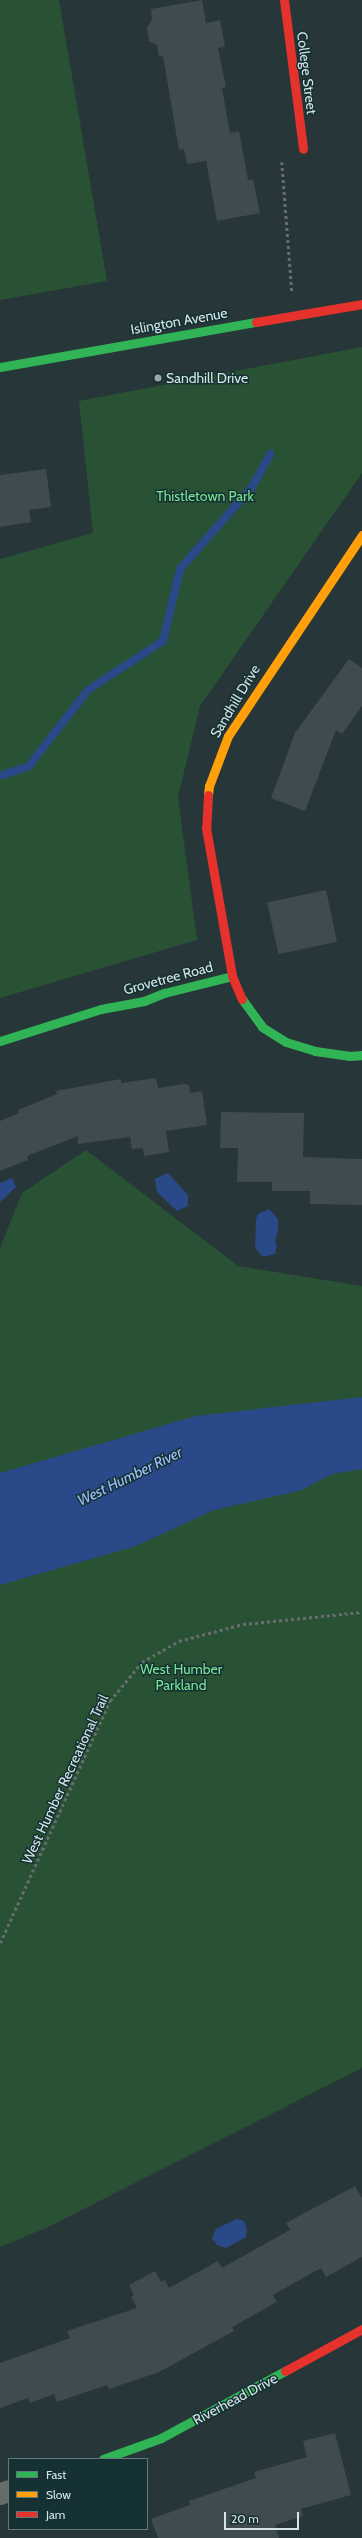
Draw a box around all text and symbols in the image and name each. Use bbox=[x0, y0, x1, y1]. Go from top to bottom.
street label: College Street bbox=[294, 31, 320, 115]
street label: Islington Avenue bbox=[129, 304, 229, 338]
place label: Sandhill Drive bbox=[166, 370, 248, 386]
marker: Sandhill Drive bbox=[153, 373, 163, 383]
park label: Thistletown Park bbox=[156, 488, 254, 504]
street label: Sandhill Drive bbox=[207, 661, 263, 741]
street label: Grovetree Road bbox=[121, 958, 215, 998]
water label: West Humber River bbox=[75, 1444, 185, 1510]
park label: West Humber Parkland bbox=[140, 1661, 222, 1694]
street label: West Humber Recreational Trail bbox=[18, 1692, 112, 1866]
street label: Riverhead Drive bbox=[190, 2370, 280, 2428]
legend bbox=[8, 2458, 148, 2530]
text: Fast bbox=[46, 2467, 66, 2482]
text: Slow bbox=[46, 2487, 71, 2502]
scale bar bbox=[226, 2504, 301, 2530]
text: Jam bbox=[46, 2507, 65, 2522]
text: 20 m bbox=[231, 2511, 259, 2526]

